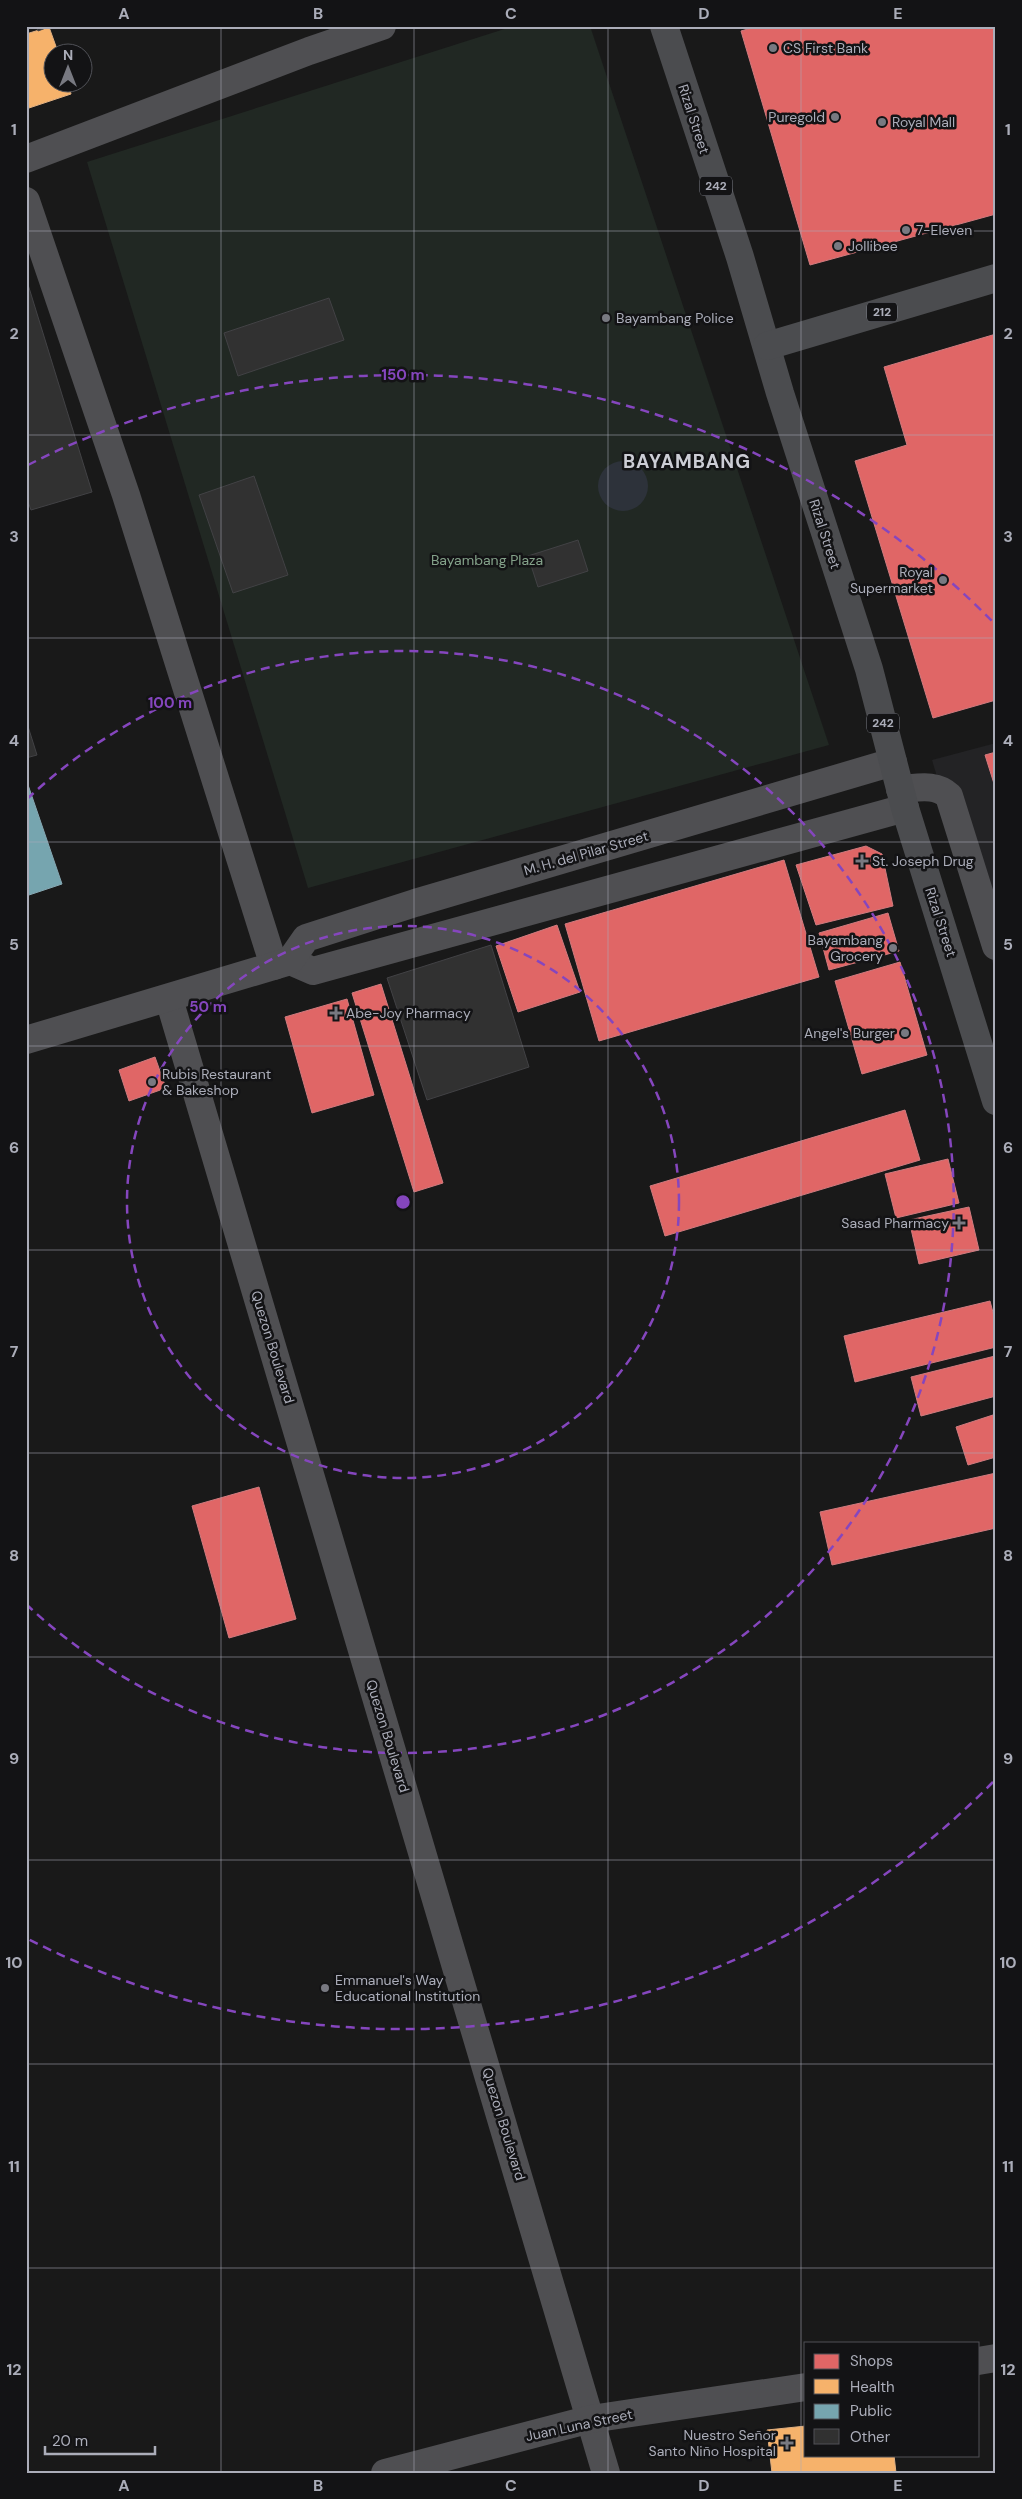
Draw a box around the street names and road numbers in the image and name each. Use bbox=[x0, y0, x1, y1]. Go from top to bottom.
street label: Rizal Street bbox=[674, 82, 714, 156]
road number: 242 bbox=[700, 177, 732, 196]
road number: 212 bbox=[867, 302, 897, 322]
street label: Rizal Street bbox=[805, 497, 845, 571]
road number: 242 bbox=[867, 714, 899, 732]
street label: M. H. del Pilar Street bbox=[522, 827, 650, 879]
street label: Rizal Street bbox=[921, 885, 961, 959]
street label: Quezon Boulevard bbox=[247, 1288, 299, 1406]
street label: Quezon Boulevard bbox=[362, 1677, 414, 1795]
street label: Quezon Boulevard bbox=[478, 2065, 530, 2183]
street label: Juan Luna Street bbox=[524, 2405, 634, 2445]

